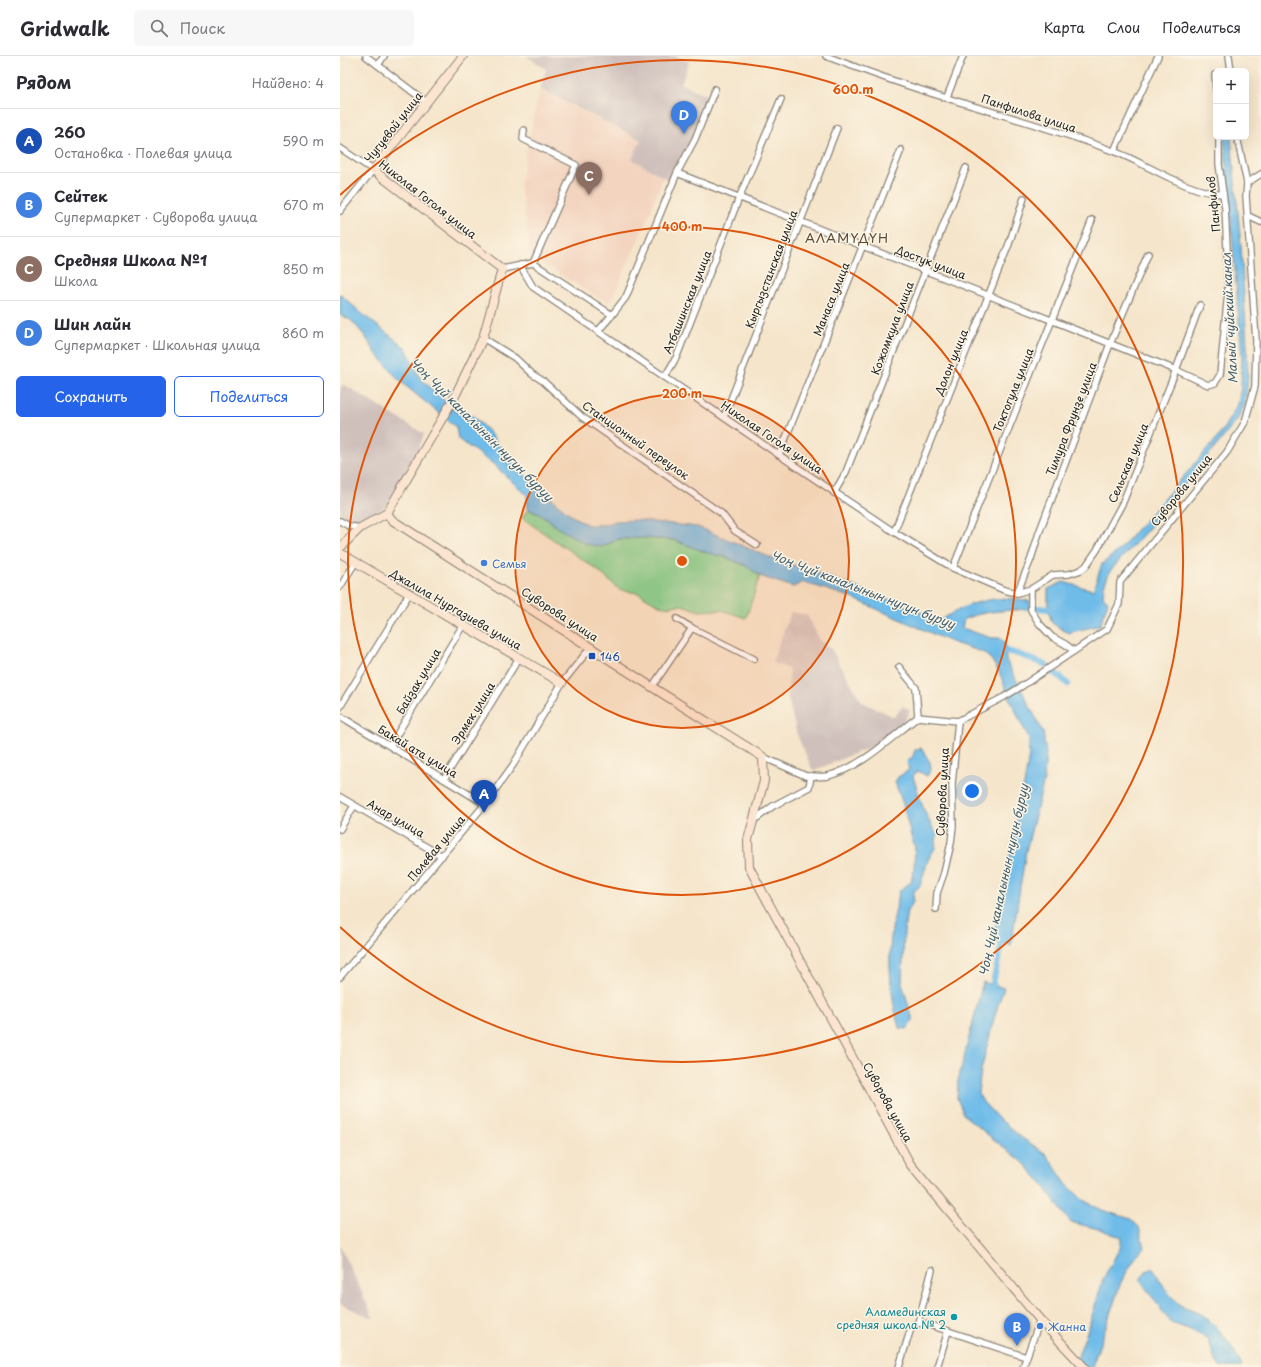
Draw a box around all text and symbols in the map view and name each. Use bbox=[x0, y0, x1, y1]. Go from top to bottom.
search box bbox=[134, 10, 414, 46]
text: Gridwalk bbox=[20, 14, 110, 42]
text: Поиск bbox=[180, 16, 225, 39]
icon: search bbox=[148, 17, 170, 39]
text: Карта bbox=[1044, 17, 1085, 38]
text: Слои bbox=[1107, 17, 1140, 38]
text: Поделиться bbox=[1162, 17, 1241, 38]
map controls bbox=[1213, 68, 1249, 140]
button: + bbox=[1213, 68, 1249, 104]
text: Рядом bbox=[16, 69, 71, 95]
text: Найдено: 4 bbox=[252, 73, 324, 92]
text: 600 m bbox=[833, 80, 873, 98]
street label: Чугуевой улица bbox=[360, 88, 426, 166]
street label: Панфилова улица bbox=[979, 90, 1079, 136]
pin: D bbox=[671, 101, 697, 134]
button: − bbox=[1213, 104, 1249, 140]
text: 260 bbox=[54, 120, 85, 143]
text: A bbox=[24, 131, 34, 150]
text: 590 m bbox=[282, 131, 324, 150]
text: Остановка · Полевая улица bbox=[54, 143, 232, 162]
street label: Николая Гоголя улица bbox=[376, 155, 480, 243]
pin: C bbox=[576, 162, 602, 195]
street label: Панфилов bbox=[1202, 175, 1224, 233]
text: Сейтек bbox=[54, 184, 108, 207]
text: B bbox=[25, 195, 33, 214]
text: 670 m bbox=[283, 195, 324, 214]
text: Супермаркет · Суворова улица bbox=[54, 207, 257, 226]
street label: Кыргызстанская улица bbox=[741, 207, 801, 331]
text: 400 m bbox=[662, 217, 702, 235]
district label: АЛАМҮДҮН bbox=[805, 228, 889, 247]
street label: Достук улица bbox=[892, 240, 969, 283]
text: Средняя Школа №1 bbox=[54, 248, 207, 271]
street label: Атбашинская улица bbox=[658, 248, 716, 356]
water label: Малый чуйский канал bbox=[1217, 251, 1241, 384]
text: C bbox=[24, 259, 34, 278]
text: 850 m bbox=[283, 259, 324, 278]
street label: Манаса улица bbox=[808, 259, 854, 339]
text: Школа bbox=[54, 271, 98, 290]
street label: Кожомкула улица bbox=[866, 279, 918, 377]
text: Шин лайн bbox=[54, 312, 131, 335]
text: D bbox=[24, 323, 34, 342]
text: 860 m bbox=[282, 323, 324, 342]
street label: Долон улица bbox=[930, 326, 972, 398]
text: Супермаркет · Школьная улица bbox=[54, 335, 260, 354]
street label: Токтогула улица bbox=[988, 345, 1038, 435]
water label: Чоң Чүй каналынын нугун буруу bbox=[406, 353, 559, 506]
street label: Тимура Фрунзе улица bbox=[1041, 359, 1101, 479]
button: Сохранить bbox=[16, 376, 166, 417]
button: Поделиться bbox=[174, 376, 324, 417]
text: 200 m bbox=[662, 384, 702, 402]
street label: Станционный переулок bbox=[579, 397, 693, 484]
street label: Николая Гоголя улица bbox=[718, 397, 826, 478]
street label: Сельская улица bbox=[1103, 420, 1153, 506]
street label: Суворова улица bbox=[1146, 450, 1216, 530]
water label: Чоң Чүй каналынын нугун буруу bbox=[768, 545, 959, 633]
centre of rings bbox=[675, 554, 689, 568]
place label: Семья bbox=[492, 555, 527, 572]
marker: Семья bbox=[479, 558, 489, 568]
street label: Джалила Нургазиева улица bbox=[386, 564, 525, 654]
street label: Суворова улица bbox=[518, 583, 602, 645]
street label: Байзак улица bbox=[392, 645, 444, 717]
place label: 146 bbox=[600, 648, 620, 665]
marker: 146 bbox=[587, 651, 597, 661]
street label: Эрмек улица bbox=[447, 678, 499, 747]
street label: Бакай ата улица bbox=[375, 720, 461, 782]
street label: Суворова улица bbox=[931, 747, 953, 837]
pin: A bbox=[471, 780, 497, 813]
your location bbox=[962, 781, 982, 801]
water label: Чоң Чүй каналынын нугун буруу bbox=[974, 781, 1032, 978]
street label: Анар улица bbox=[364, 795, 428, 841]
street label: Полевая улица bbox=[403, 811, 469, 885]
street label: Суворова улица bbox=[859, 1059, 917, 1145]
place label: Аламединская средняя школа № 2 bbox=[837, 1303, 946, 1333]
marker: Аламединская средняя школа № 2 bbox=[949, 1312, 959, 1322]
pin: B bbox=[1004, 1313, 1030, 1346]
place label: Жанна bbox=[1047, 1318, 1086, 1335]
marker: Жанна bbox=[1035, 1321, 1045, 1331]

